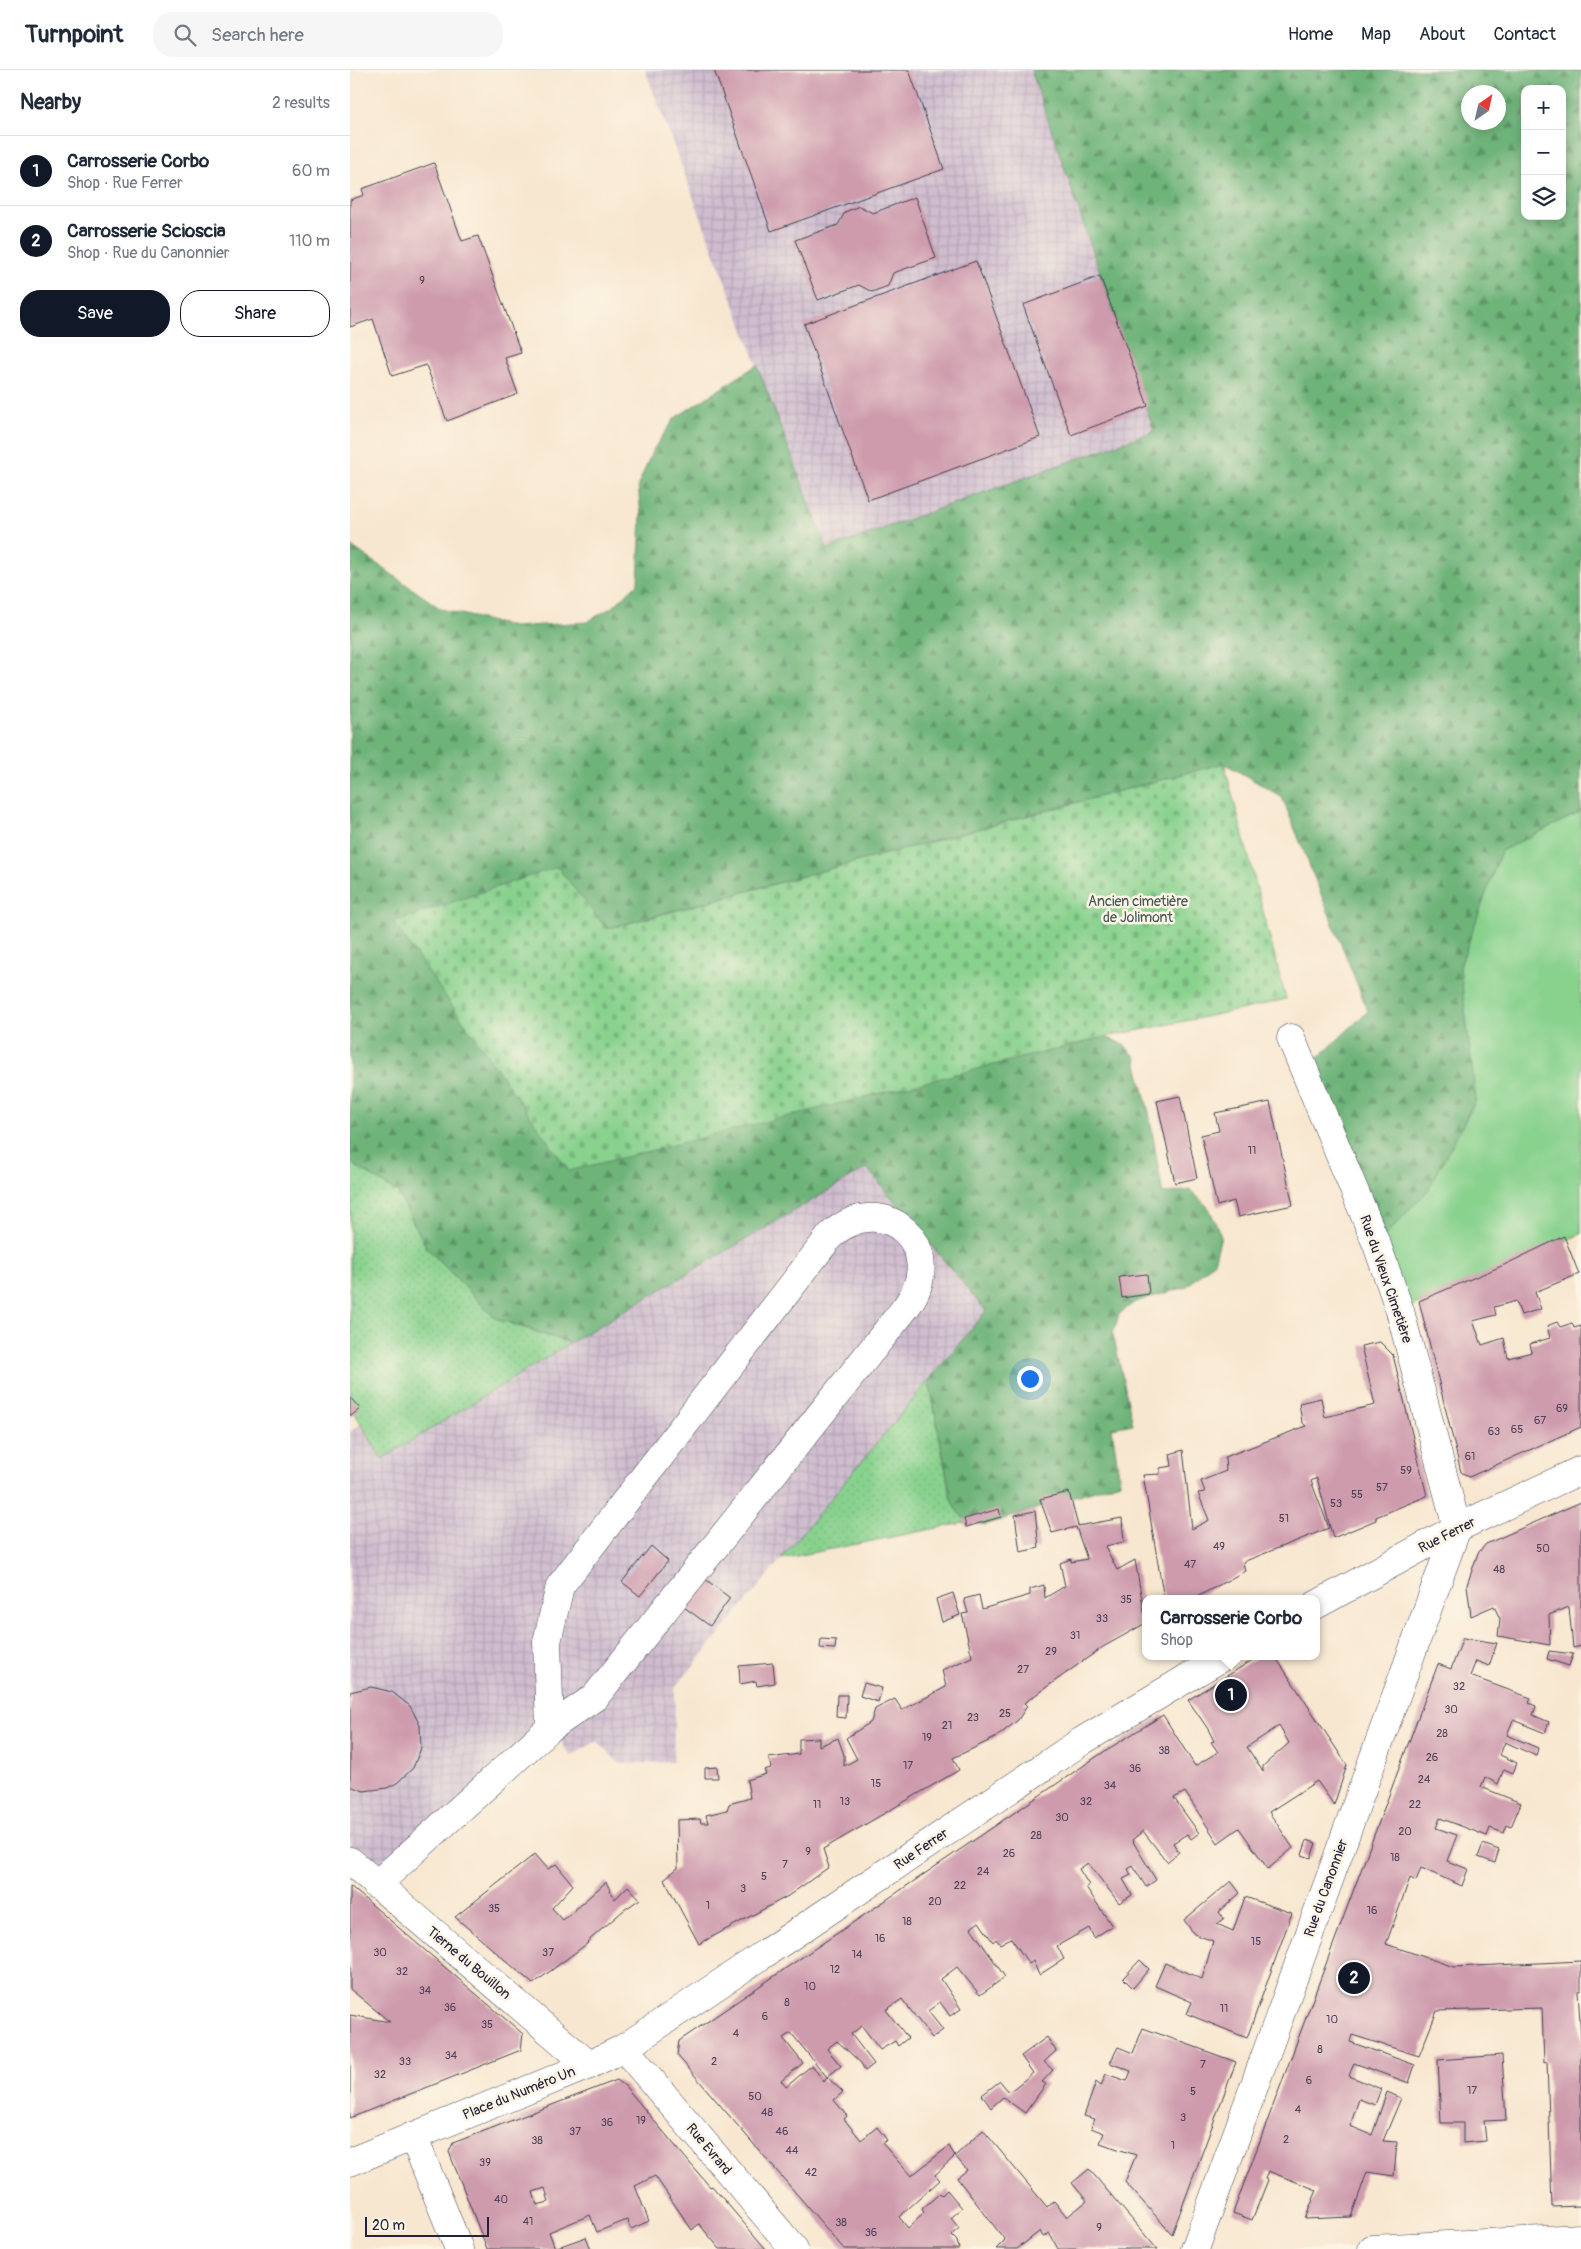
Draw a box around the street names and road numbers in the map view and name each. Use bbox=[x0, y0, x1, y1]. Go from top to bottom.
street label: Rue du Vieux Cimetière bbox=[1356, 1213, 1416, 1345]
street label: Rue Ferrer bbox=[1416, 1513, 1478, 1557]
street label: Rue Ferrer bbox=[891, 1825, 951, 1873]
street label: Rue du Canonnier bbox=[1300, 1837, 1352, 1939]
street label: Tierne du Bouillon bbox=[424, 1923, 514, 2003]
street label: Place du Numéro Un bbox=[460, 2063, 578, 2123]
street label: Rue Evrard bbox=[683, 2120, 735, 2178]

